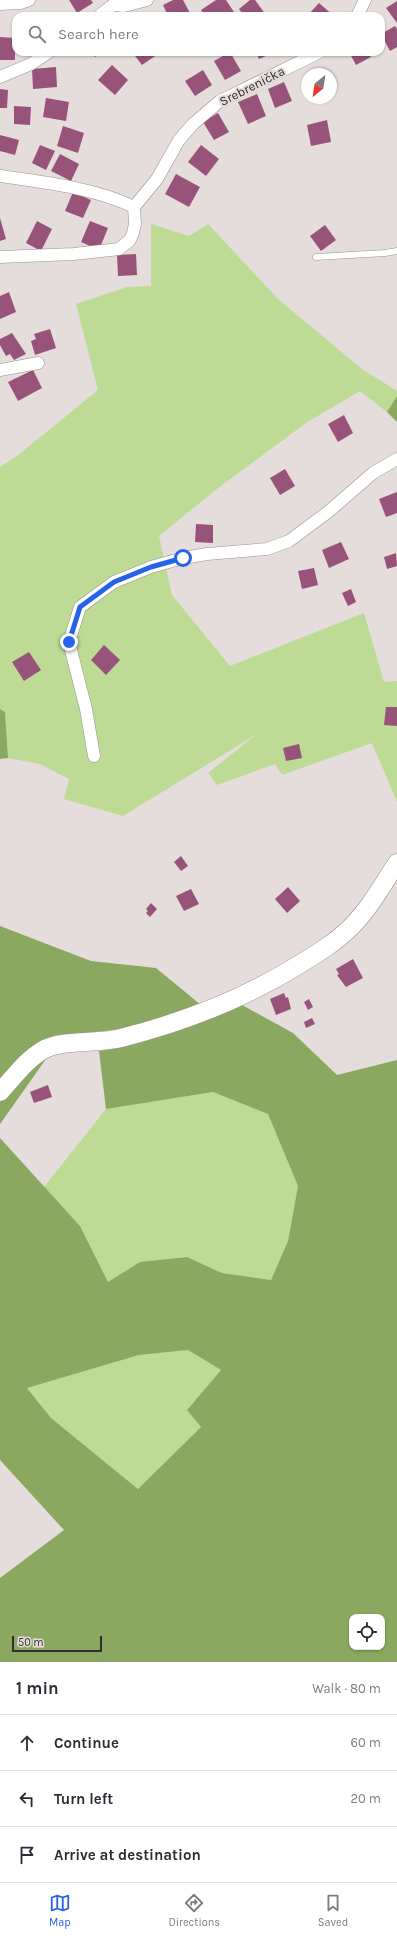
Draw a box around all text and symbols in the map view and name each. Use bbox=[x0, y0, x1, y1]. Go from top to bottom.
search box bbox=[12, 12, 385, 56]
icon: search bbox=[26, 23, 48, 45]
text: Search here bbox=[58, 25, 139, 43]
street label: Srebrenička bbox=[217, 63, 287, 109]
north arrow bbox=[301, 68, 337, 104]
route start bbox=[174, 549, 192, 567]
route end bbox=[60, 633, 78, 651]
map controls bbox=[349, 1614, 385, 1650]
button: locate bbox=[349, 1614, 385, 1650]
scale bar bbox=[12, 1634, 102, 1653]
text: 50 m bbox=[18, 1636, 44, 1649]
text: 1 min bbox=[16, 1678, 59, 1698]
text: Walk · 80 m bbox=[312, 1681, 381, 1696]
icon: ahead bbox=[16, 1732, 38, 1754]
text: Continue bbox=[54, 1734, 119, 1752]
text: 60 m bbox=[351, 1735, 381, 1750]
icon: left bbox=[16, 1788, 38, 1810]
text: Turn left bbox=[54, 1790, 113, 1808]
text: 20 m bbox=[351, 1791, 381, 1806]
icon: arrive bbox=[16, 1844, 38, 1866]
text: Arrive at destination bbox=[54, 1846, 201, 1864]
tab: Map bbox=[49, 1892, 71, 1929]
tab: Directions bbox=[168, 1892, 220, 1929]
tab: Saved bbox=[318, 1892, 348, 1929]

